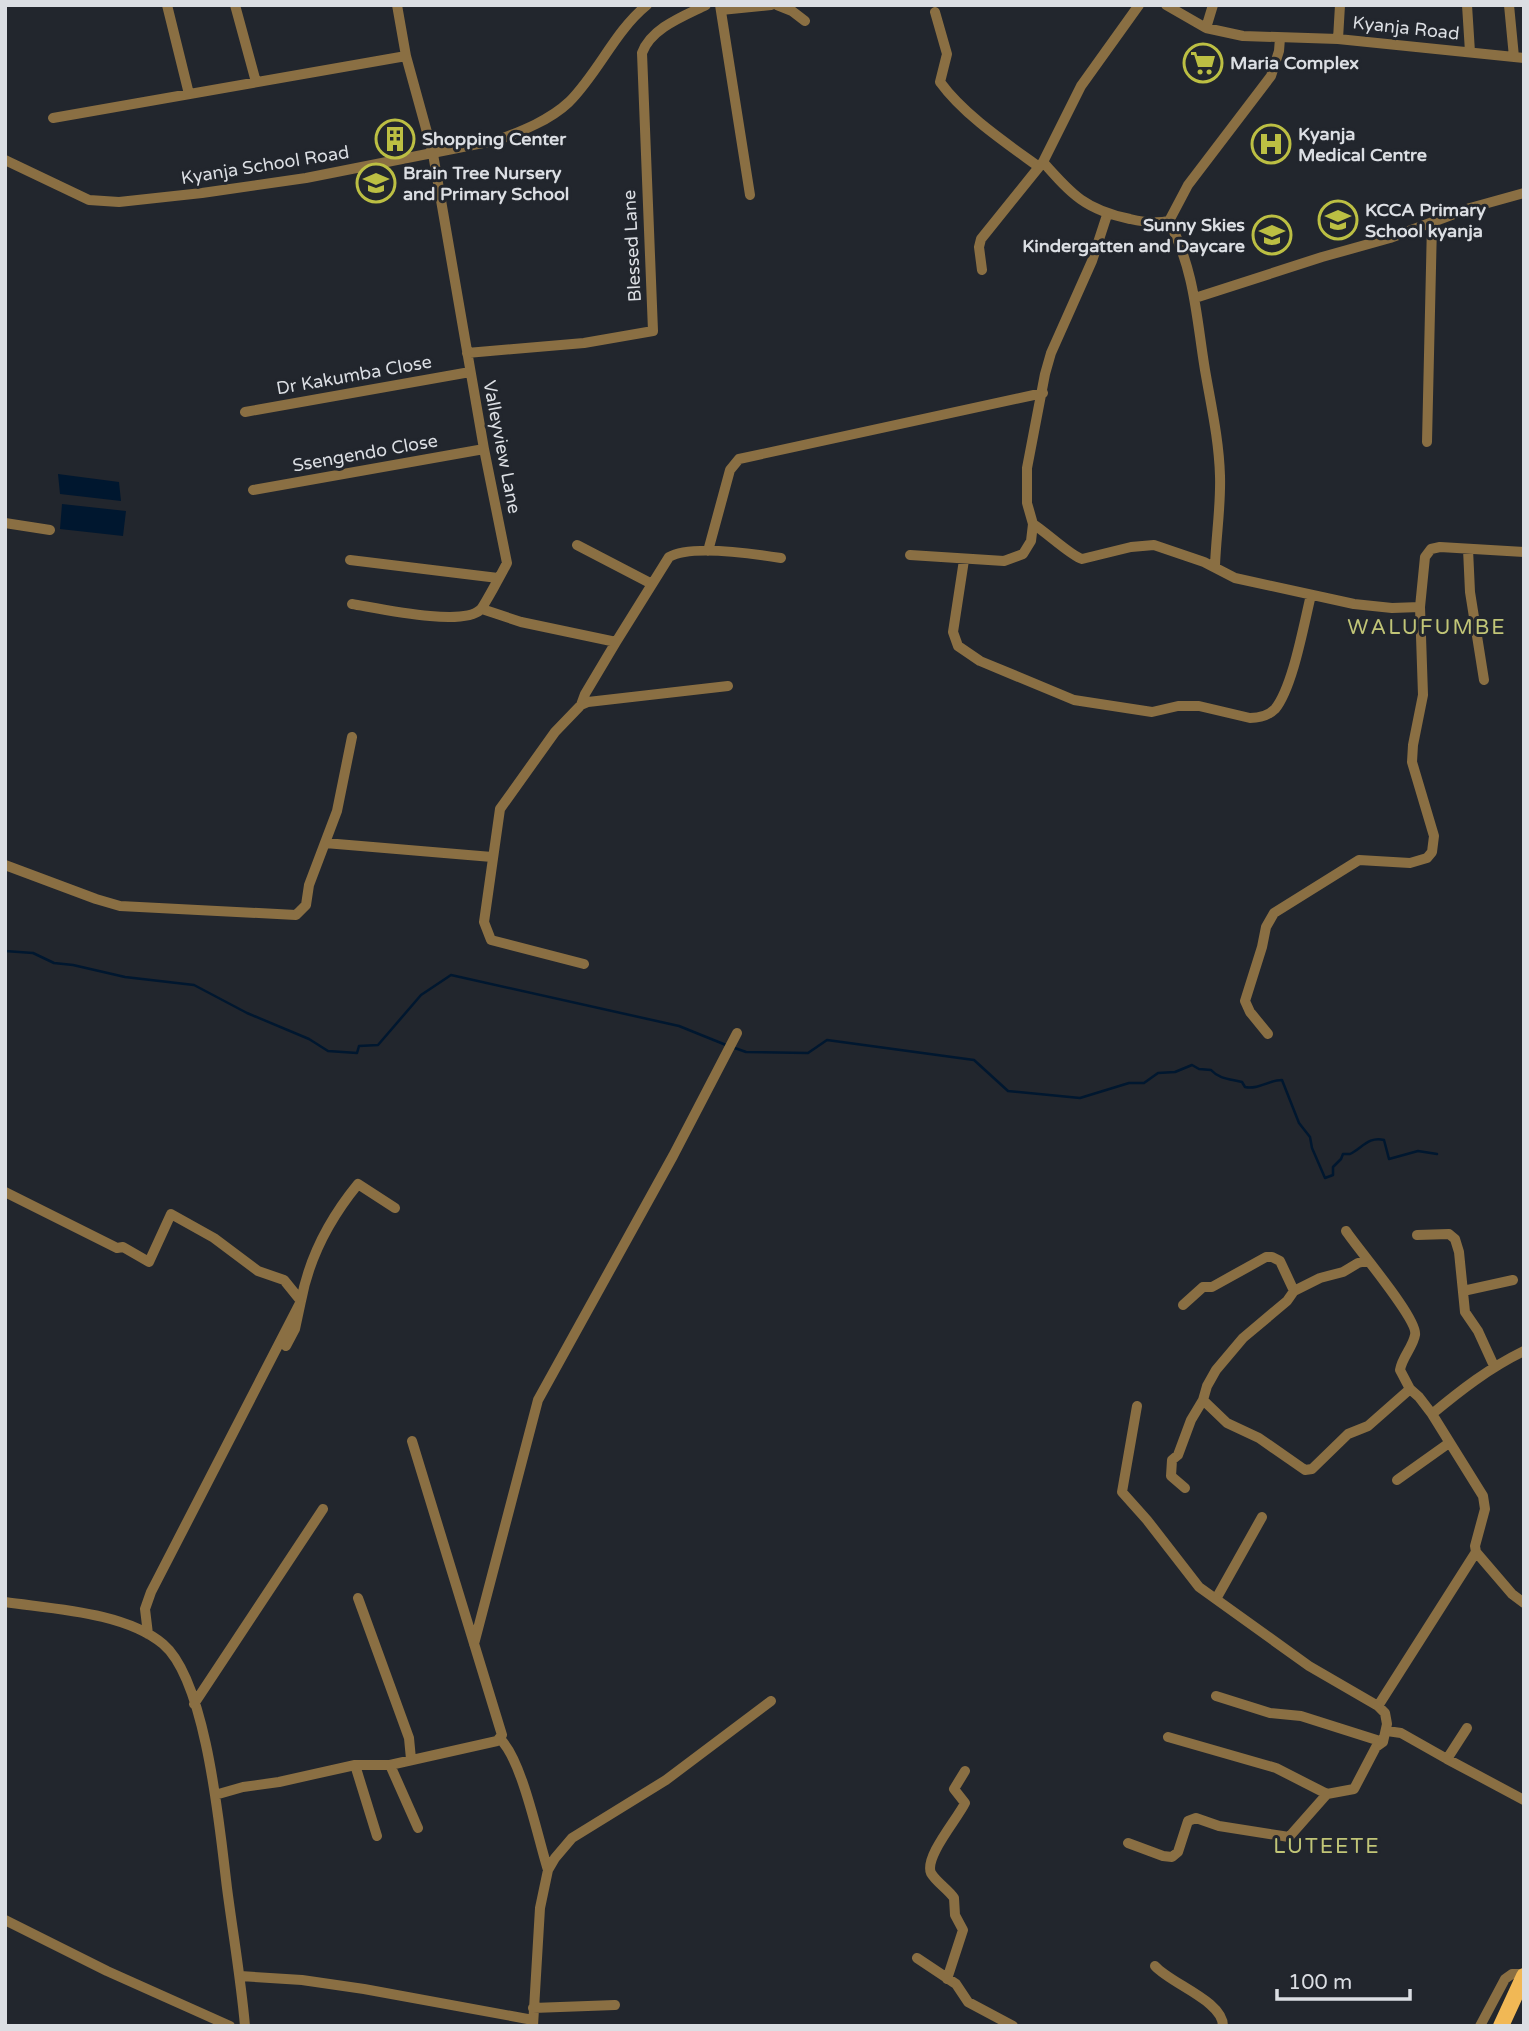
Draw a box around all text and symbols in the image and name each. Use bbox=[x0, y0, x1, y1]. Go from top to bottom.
street label: Kyanja Road bbox=[1351, 11, 1461, 45]
supermarket icon: Maria Complex bbox=[1182, 42, 1224, 84]
place label: Maria Complex bbox=[1230, 52, 1359, 74]
building icon: Shopping Center bbox=[374, 118, 416, 160]
hospital icon: Kyanja Medical Centre bbox=[1250, 123, 1292, 165]
place label: Kyanja Medical Centre bbox=[1298, 123, 1427, 166]
place label: Shopping Center bbox=[422, 128, 567, 150]
street label: Kyanja School Road bbox=[179, 141, 351, 189]
school or university icon: Brain Tree Nursery and Primary School bbox=[355, 162, 397, 204]
place label: Brain Tree Nursery and Primary School bbox=[403, 162, 569, 205]
street label: Blessed Lane bbox=[618, 189, 646, 303]
school or university icon: KCCA Primary School kyanja bbox=[1317, 199, 1359, 241]
place label: KCCA Primary School kyanja bbox=[1365, 199, 1486, 242]
place label: Sunny Skies Kindergatten and Daycare bbox=[1022, 214, 1245, 257]
school or university icon: Sunny Skies Kindergatten and Daycare bbox=[1251, 214, 1293, 256]
street label: Dr Kakumba Close bbox=[275, 351, 433, 399]
street label: Valleyview Lane bbox=[478, 379, 526, 515]
street label: Ssengendo Close bbox=[291, 429, 439, 477]
district label: WALUFUMBE bbox=[1347, 615, 1507, 640]
district label: LUTEETE bbox=[1273, 1834, 1381, 1859]
scale bar bbox=[1277, 1958, 1410, 2002]
text: 100 m bbox=[1288, 1970, 1352, 1995]

